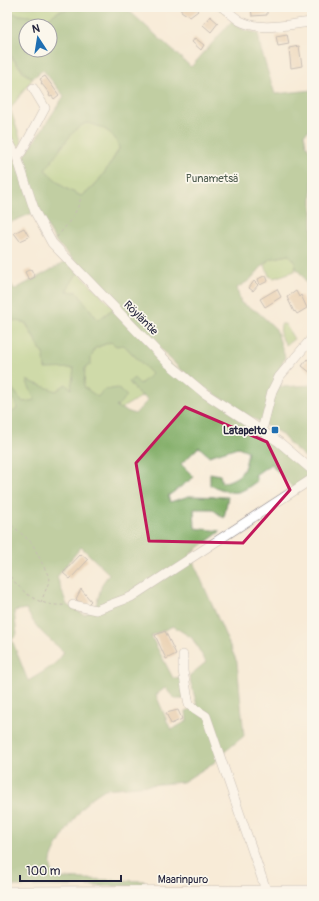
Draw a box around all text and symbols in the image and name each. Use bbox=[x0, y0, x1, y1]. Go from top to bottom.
north arrow bbox=[18, 18, 58, 58]
text: N bbox=[31, 21, 42, 36]
park label: Punametsä bbox=[186, 172, 238, 185]
street label: Röyläntie bbox=[121, 298, 161, 338]
place label: Latapelto bbox=[223, 424, 267, 437]
marker: Latapelto bbox=[270, 425, 280, 435]
scale bar bbox=[20, 857, 121, 883]
text: 100 m bbox=[26, 864, 61, 879]
street label: Maarinpuro bbox=[158, 873, 208, 886]

